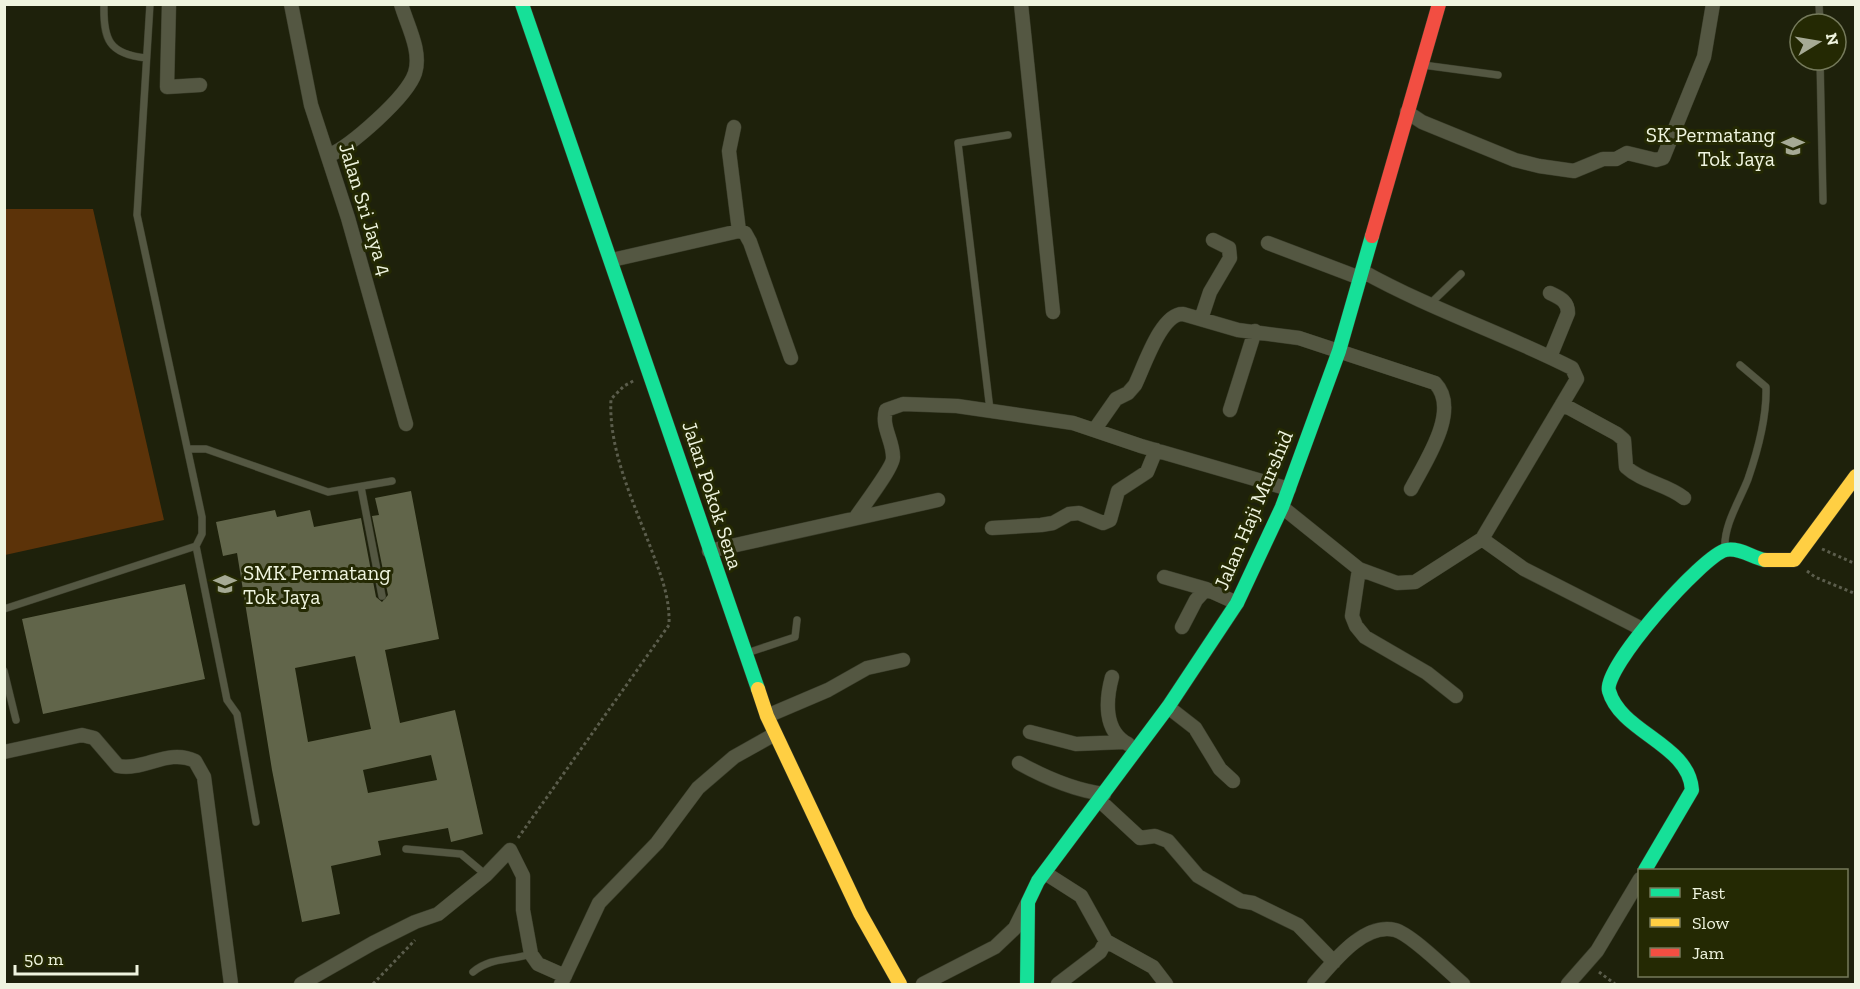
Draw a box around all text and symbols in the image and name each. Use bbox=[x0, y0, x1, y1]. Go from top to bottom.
north arrow bbox=[1788, 12, 1848, 72]
text: N bbox=[1822, 31, 1843, 47]
place label: SK Permatang Tok Jaya bbox=[1646, 122, 1775, 171]
school or university icon: SK Permatang Tok Jaya bbox=[1780, 133, 1806, 159]
street label: Jalan Sri Jaya 4 bbox=[334, 140, 398, 278]
street label: Jalan Pokok Sena bbox=[677, 418, 749, 572]
street label: Jalan Haji Murshid bbox=[1208, 426, 1299, 594]
place label: SMK Permatang Tok Jaya bbox=[243, 560, 391, 609]
school or university icon: SMK Permatang Tok Jaya bbox=[212, 571, 238, 597]
legend bbox=[1638, 869, 1848, 977]
text: Fast bbox=[1692, 882, 1725, 904]
text: Slow bbox=[1692, 912, 1729, 934]
scale bar bbox=[15, 938, 136, 976]
text: Jam bbox=[1692, 942, 1724, 964]
text: 50 m bbox=[24, 948, 64, 970]

